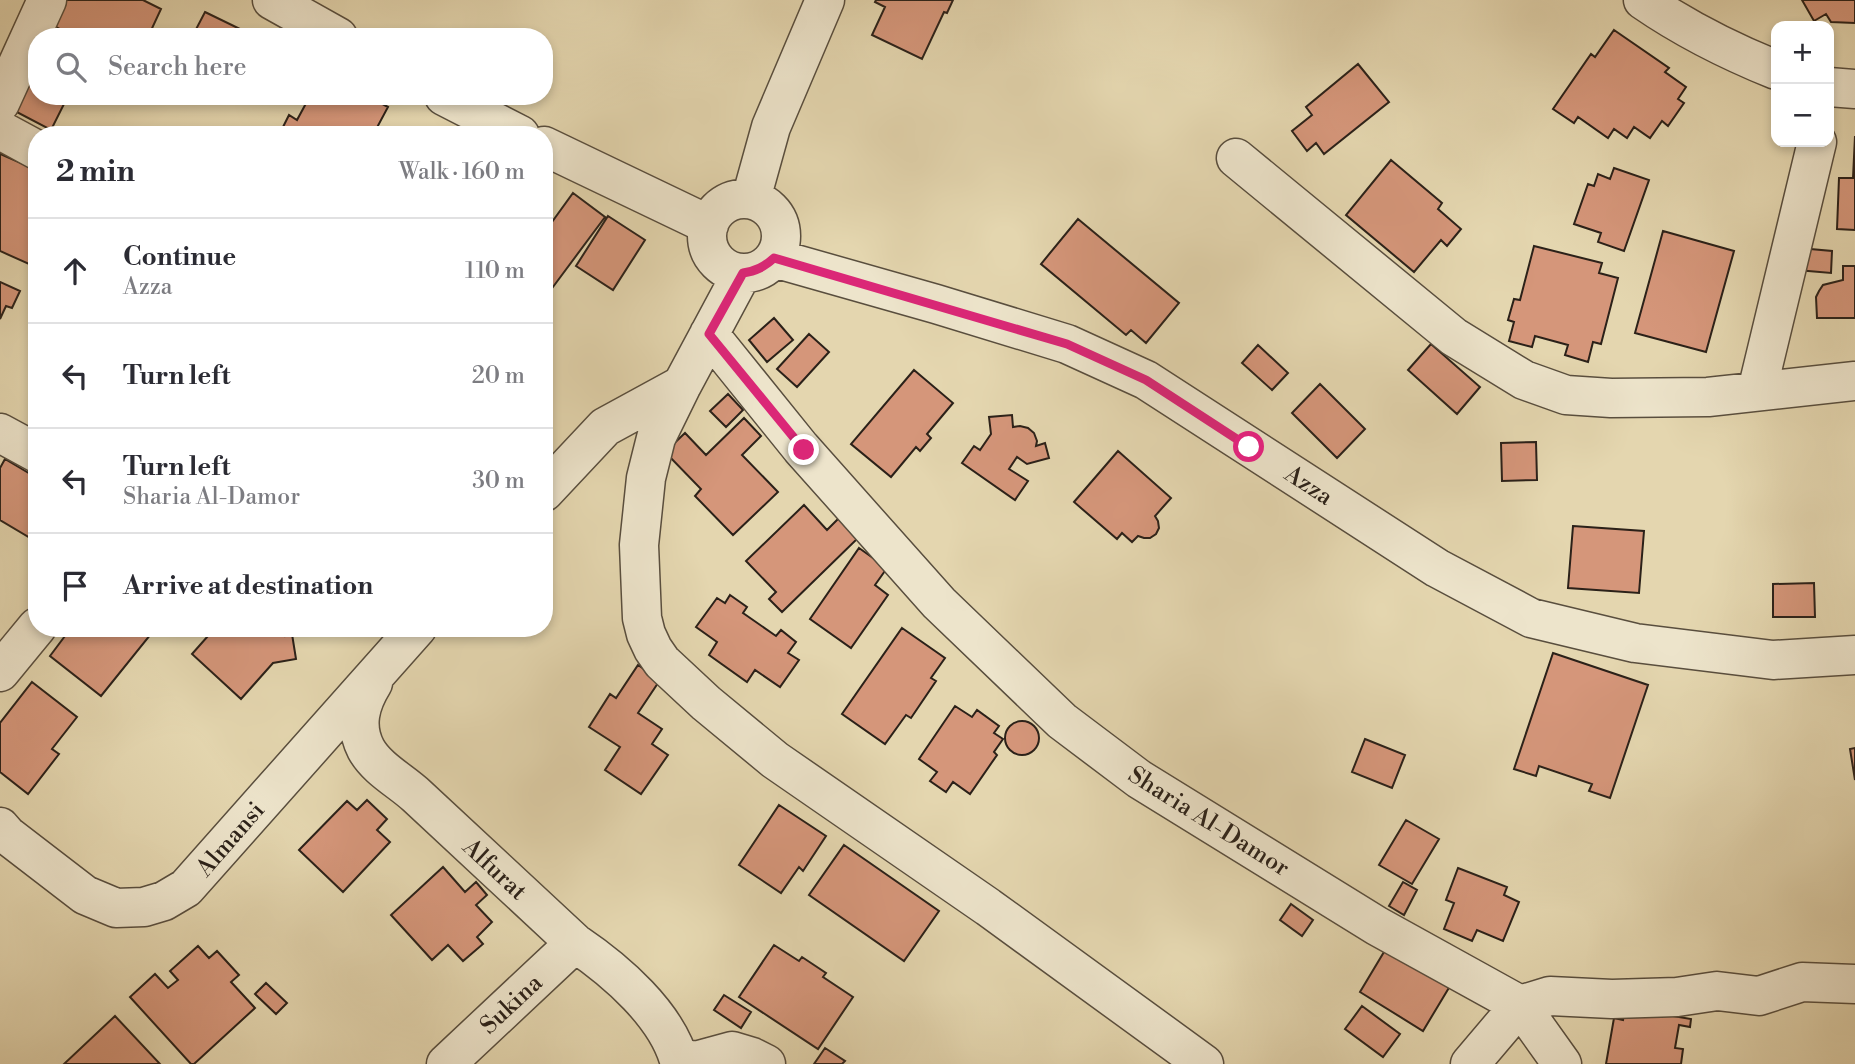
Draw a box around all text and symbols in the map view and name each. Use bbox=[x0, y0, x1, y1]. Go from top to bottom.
map controls bbox=[1771, 21, 1834, 147]
button: + bbox=[1771, 21, 1834, 84]
search box bbox=[28, 28, 553, 105]
icon: search bbox=[52, 48, 90, 86]
text: Search here bbox=[108, 51, 247, 83]
button: − bbox=[1771, 84, 1834, 147]
text: 2 min bbox=[56, 153, 135, 191]
text: Walk · 160 m bbox=[399, 158, 525, 186]
text: Continue bbox=[123, 241, 236, 273]
icon: ahead bbox=[56, 252, 94, 290]
text: 110 m bbox=[465, 257, 525, 285]
text: Azza bbox=[123, 273, 173, 301]
icon: left bbox=[56, 357, 94, 395]
text: Turn left bbox=[123, 360, 231, 392]
text: 20 m bbox=[472, 362, 525, 390]
route start bbox=[1233, 431, 1264, 462]
route end bbox=[788, 434, 819, 465]
text: Turn left bbox=[123, 451, 231, 483]
street label: Azza bbox=[1278, 459, 1339, 513]
icon: left bbox=[56, 462, 94, 500]
text: 30 m bbox=[472, 467, 525, 495]
text: Sharia Al-Damor bbox=[123, 483, 300, 511]
icon: arrive bbox=[56, 567, 94, 605]
text: Arrive at destination bbox=[123, 570, 373, 602]
street label: Sharia Al-Damor bbox=[1122, 760, 1295, 884]
street label: Almansi bbox=[189, 796, 271, 884]
street label: Alfurat bbox=[455, 832, 533, 907]
street label: Sukina bbox=[474, 968, 550, 1041]

